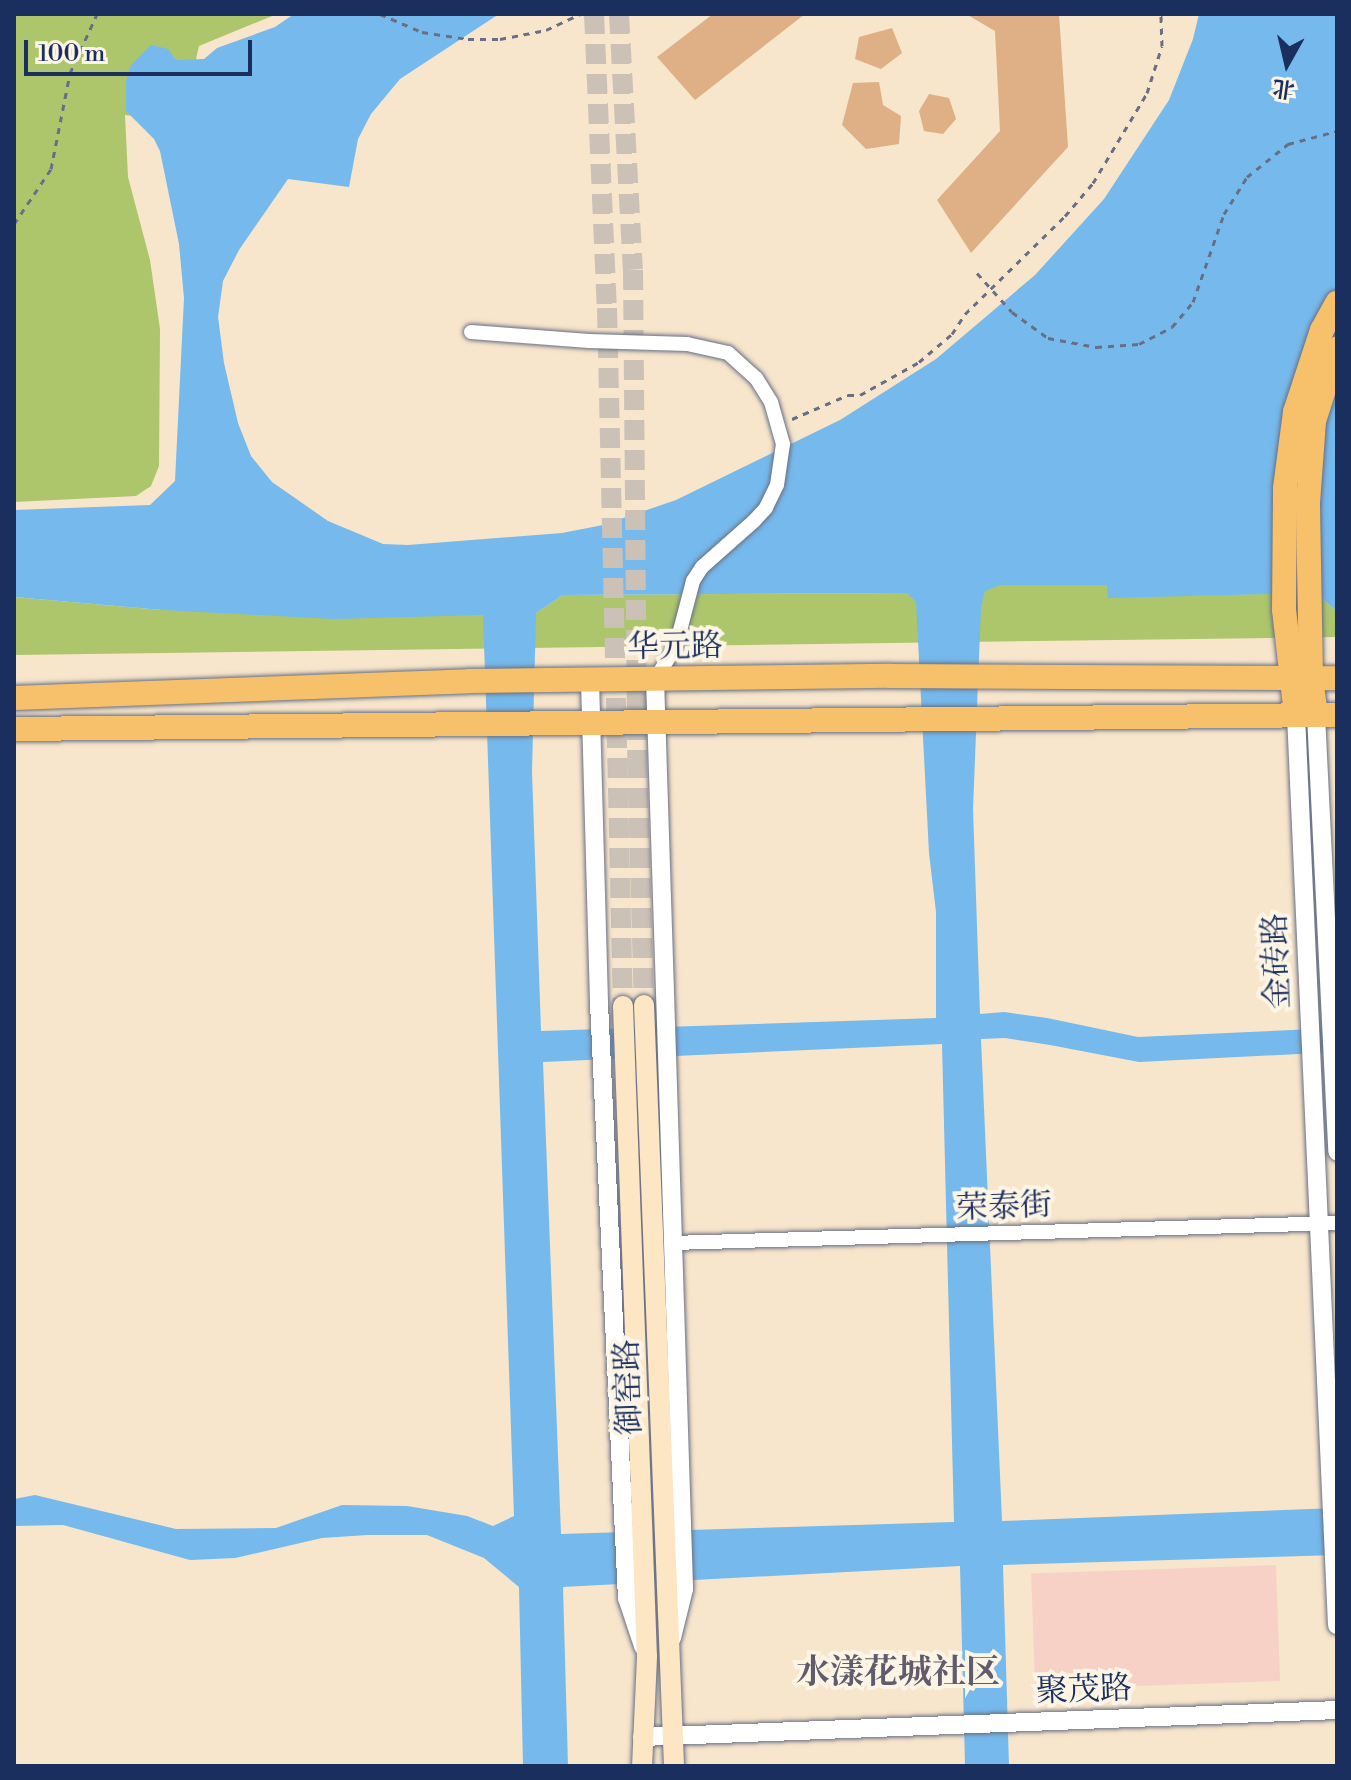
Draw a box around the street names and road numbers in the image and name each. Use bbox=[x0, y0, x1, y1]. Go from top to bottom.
street label: 华元路 bbox=[627, 627, 723, 667]
street label: 金砖路 bbox=[1256, 912, 1298, 1010]
street label: 荣泰街 bbox=[955, 1186, 1053, 1228]
street label: 御窑路 bbox=[608, 1338, 650, 1436]
street label: 聚茂路 bbox=[1035, 1669, 1133, 1711]

